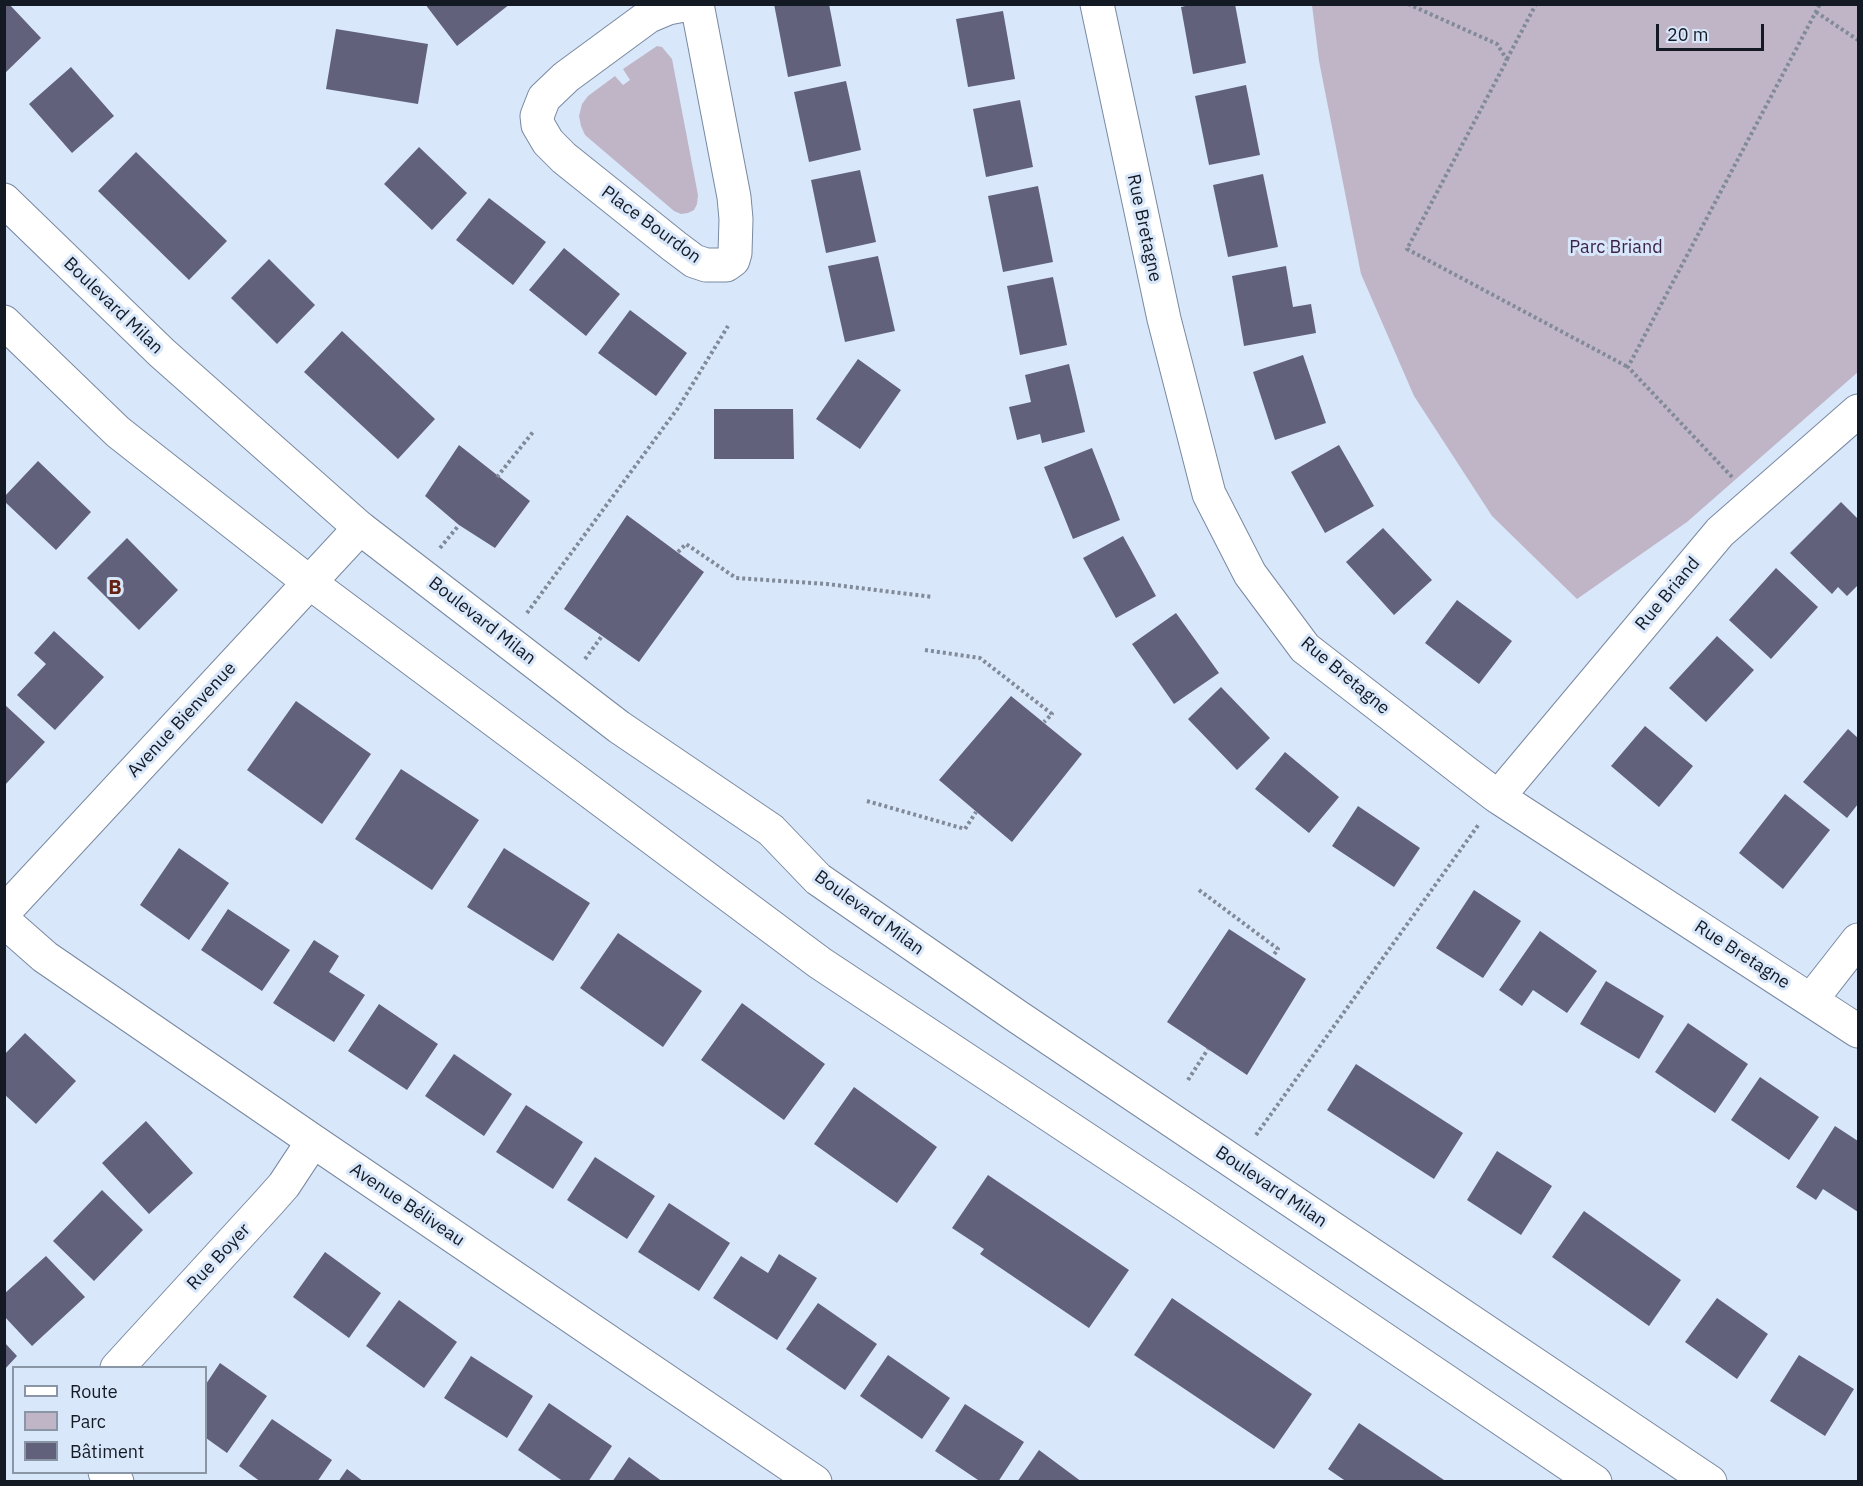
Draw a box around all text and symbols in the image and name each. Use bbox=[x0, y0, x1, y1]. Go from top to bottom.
scale bar bbox=[1659, 12, 1767, 50]
text: 20 m bbox=[1667, 23, 1709, 46]
street label: Rue Bretagne bbox=[1122, 172, 1166, 284]
street label: Place Bourdon bbox=[597, 182, 705, 268]
park label: Parc Briand bbox=[1569, 237, 1663, 259]
street label: Boulevard Milan bbox=[59, 253, 167, 359]
street label: Rue Briand bbox=[1631, 553, 1705, 635]
street label: Boulevard Milan bbox=[424, 572, 540, 670]
district label: B bbox=[108, 576, 122, 600]
street label: Rue Bretagne bbox=[1296, 633, 1394, 719]
street label: Avenue Bienvenue bbox=[123, 658, 241, 782]
street label: Boulevard Milan bbox=[810, 866, 928, 960]
street label: Rue Bretagne bbox=[1690, 916, 1794, 994]
street label: Boulevard Milan bbox=[1211, 1142, 1331, 1232]
street label: Avenue Béliveau bbox=[345, 1159, 469, 1251]
street label: Rue Boyer bbox=[183, 1219, 255, 1295]
legend bbox=[12, 1366, 207, 1474]
text: Route bbox=[70, 1380, 118, 1403]
text: Parc bbox=[70, 1410, 106, 1433]
text: Bâtiment bbox=[70, 1440, 144, 1463]

